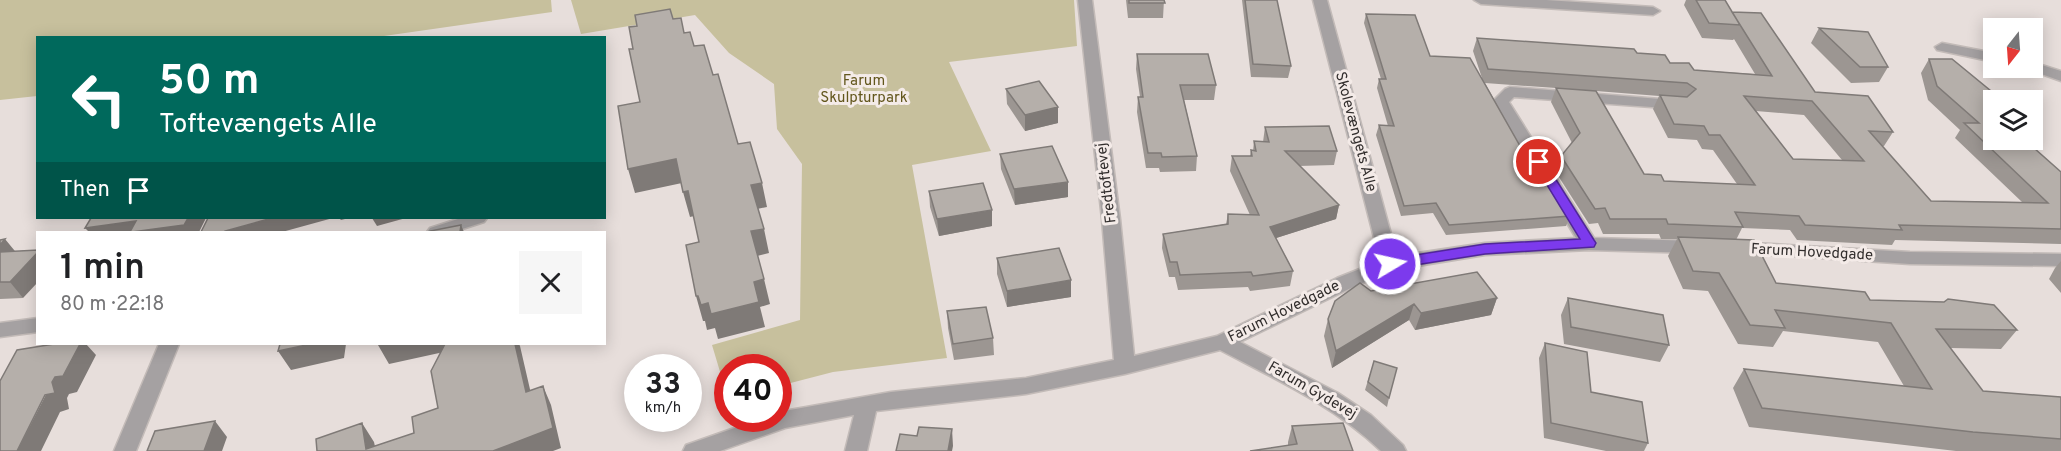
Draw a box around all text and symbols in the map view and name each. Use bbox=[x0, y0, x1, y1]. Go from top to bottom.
north arrow bbox=[1983, 18, 2043, 78]
map controls bbox=[1983, 18, 2043, 150]
text: 50 m bbox=[159, 56, 260, 109]
icon: left bbox=[60, 60, 138, 138]
street label: Skolevængets Alle bbox=[1330, 70, 1380, 194]
park label: Farum Skulpturpark bbox=[820, 72, 908, 108]
button: layers bbox=[1983, 90, 2043, 150]
text: Toftevængets Alle bbox=[159, 108, 377, 142]
pin bbox=[1513, 136, 1564, 187]
street label: Fredtoftevej bbox=[1093, 142, 1121, 224]
icon: arrive bbox=[1522, 145, 1555, 178]
icon: arrive bbox=[122, 174, 155, 207]
text: Then bbox=[60, 177, 110, 204]
position arrow bbox=[1358, 232, 1422, 296]
street label: Farum Hovedgade bbox=[1751, 240, 1873, 266]
text: 1 min bbox=[60, 246, 145, 292]
button: close bbox=[519, 251, 582, 314]
street label: Farum Hovedgade bbox=[1225, 277, 1343, 347]
text: 80 m · 22:18 bbox=[60, 292, 165, 318]
speed limit sign: 40 bbox=[714, 354, 792, 432]
street label: Farum Gydevej bbox=[1264, 358, 1360, 424]
text: 33 bbox=[645, 367, 681, 404]
text: km/h bbox=[645, 399, 681, 418]

